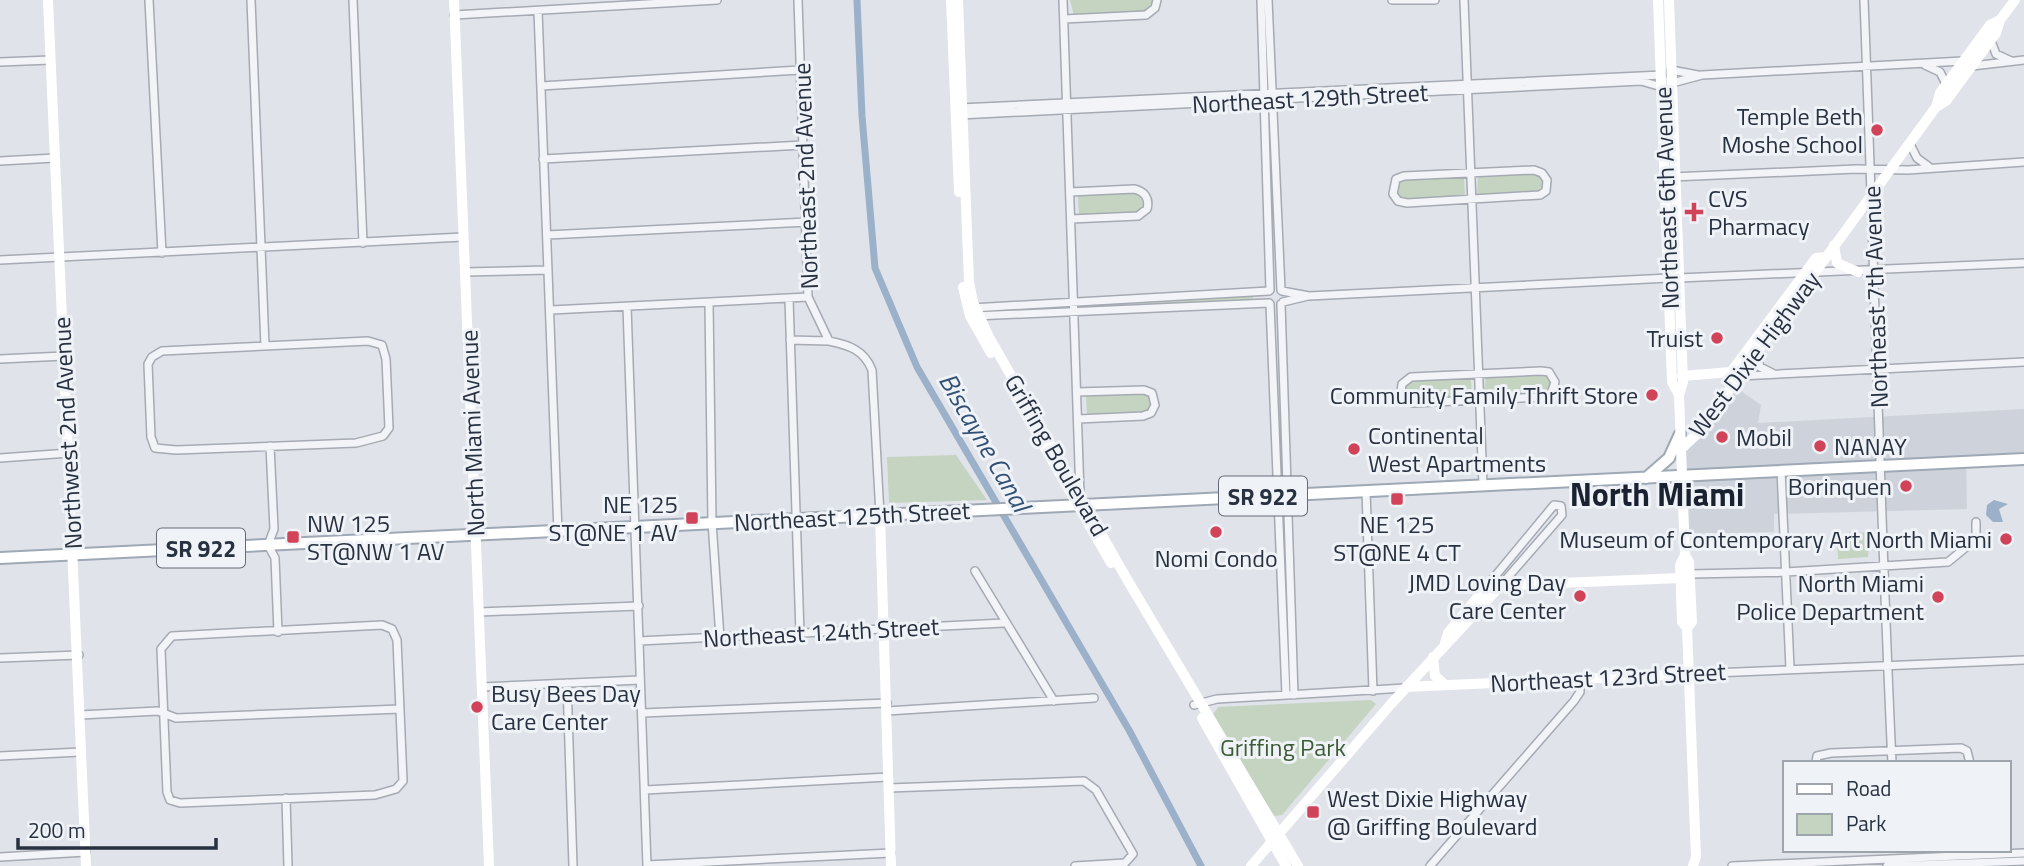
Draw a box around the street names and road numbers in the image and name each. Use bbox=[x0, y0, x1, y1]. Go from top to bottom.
street label: Northeast 2nd Avenue bbox=[783, 62, 827, 290]
street label: Northeast 129th Street bbox=[1191, 74, 1429, 122]
street label: Northeast 6th Avenue bbox=[1644, 86, 1688, 310]
street label: Northeast 7th Avenue bbox=[1853, 185, 1897, 409]
street label: West Dixie Highway bbox=[1679, 263, 1829, 445]
street label: Northwest 2nd Avenue bbox=[43, 316, 91, 550]
street label: North Miami Avenue bbox=[450, 329, 494, 537]
street label: Griffing Boulevard bbox=[996, 367, 1118, 543]
road number: SR 922 bbox=[1219, 476, 1307, 516]
street label: Northeast 125th Street bbox=[733, 492, 971, 540]
road number: SR 922 bbox=[157, 528, 245, 568]
street label: Northeast 124th Street bbox=[702, 608, 940, 656]
street label: Northeast 123rd Street bbox=[1489, 653, 1727, 701]

